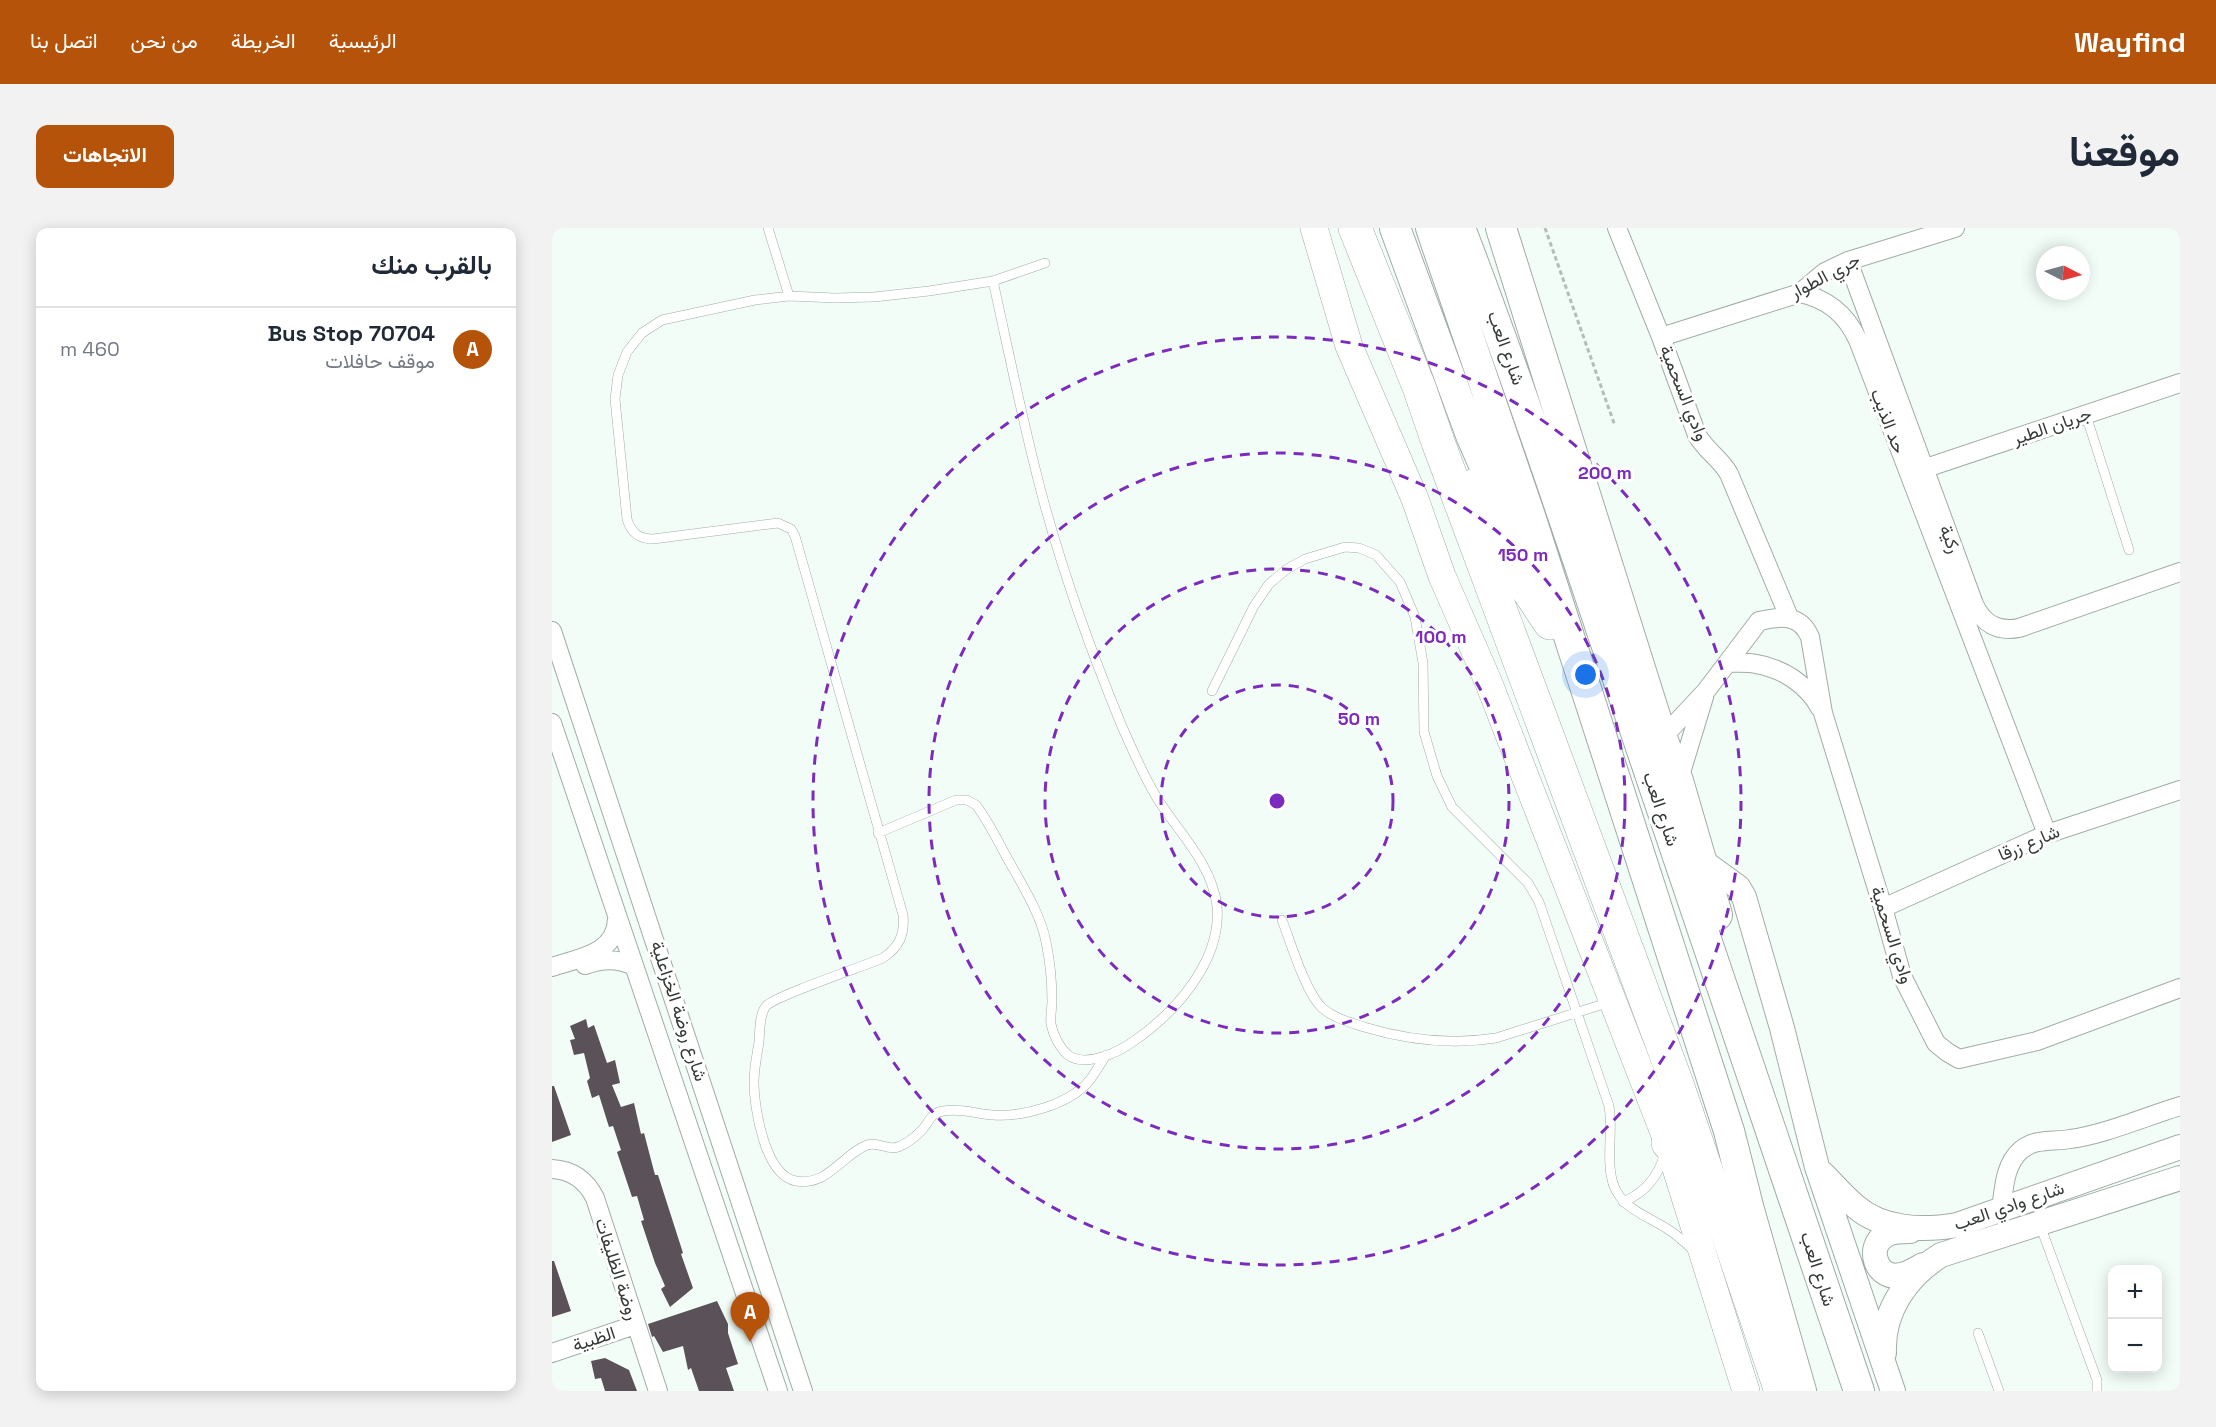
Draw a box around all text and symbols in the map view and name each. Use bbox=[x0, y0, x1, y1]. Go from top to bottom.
text: Wayfind bbox=[2074, 24, 2186, 60]
text: اتصل بنا bbox=[30, 27, 98, 54]
text: من نحن bbox=[131, 27, 198, 54]
text: الخريطة bbox=[231, 27, 296, 54]
text: الرئيسية bbox=[329, 27, 397, 54]
button: الاتجاهات bbox=[36, 125, 174, 188]
text: موقعنا bbox=[2069, 125, 2180, 178]
north arrow bbox=[2036, 246, 2090, 300]
text: بالقرب منك bbox=[371, 248, 492, 282]
street label: جري الطوار bbox=[1785, 248, 1866, 308]
street label: شارع العب bbox=[1482, 308, 1530, 388]
text: Bus Stop 70704 bbox=[267, 319, 435, 347]
text: 460 m bbox=[60, 336, 120, 362]
text: A bbox=[466, 336, 479, 362]
street label: وادي السحمية bbox=[1651, 342, 1714, 445]
text: موقف حافلات bbox=[325, 348, 435, 374]
street label: حد الذيب bbox=[1866, 385, 1911, 456]
street label: جريان الطير bbox=[2008, 401, 2094, 450]
text: 200 m bbox=[1578, 461, 1632, 484]
street label: ركية bbox=[1935, 521, 1966, 556]
text: 150 m bbox=[1498, 543, 1548, 566]
text: 100 m bbox=[1415, 625, 1467, 648]
your location bbox=[1571, 660, 1600, 689]
text: 50 m bbox=[1338, 707, 1380, 730]
street label: شارع العب bbox=[1637, 769, 1685, 849]
centre of rings bbox=[1267, 791, 1287, 811]
street label: شارع زرقا bbox=[1995, 819, 2063, 867]
street label: وادي السحمية bbox=[1862, 883, 1919, 988]
street label: شارع روضة الخزاعلية bbox=[645, 938, 713, 1084]
street label: شارع وادي العب bbox=[1951, 1176, 2068, 1239]
street label: روضة الظليفات bbox=[590, 1215, 645, 1323]
street label: شارع العب bbox=[1795, 1229, 1841, 1309]
map controls bbox=[2108, 1265, 2162, 1373]
button: + bbox=[2108, 1265, 2162, 1319]
pin: A bbox=[730, 1292, 770, 1342]
button: − bbox=[2108, 1319, 2162, 1373]
street label: الظبية bbox=[570, 1321, 618, 1356]

